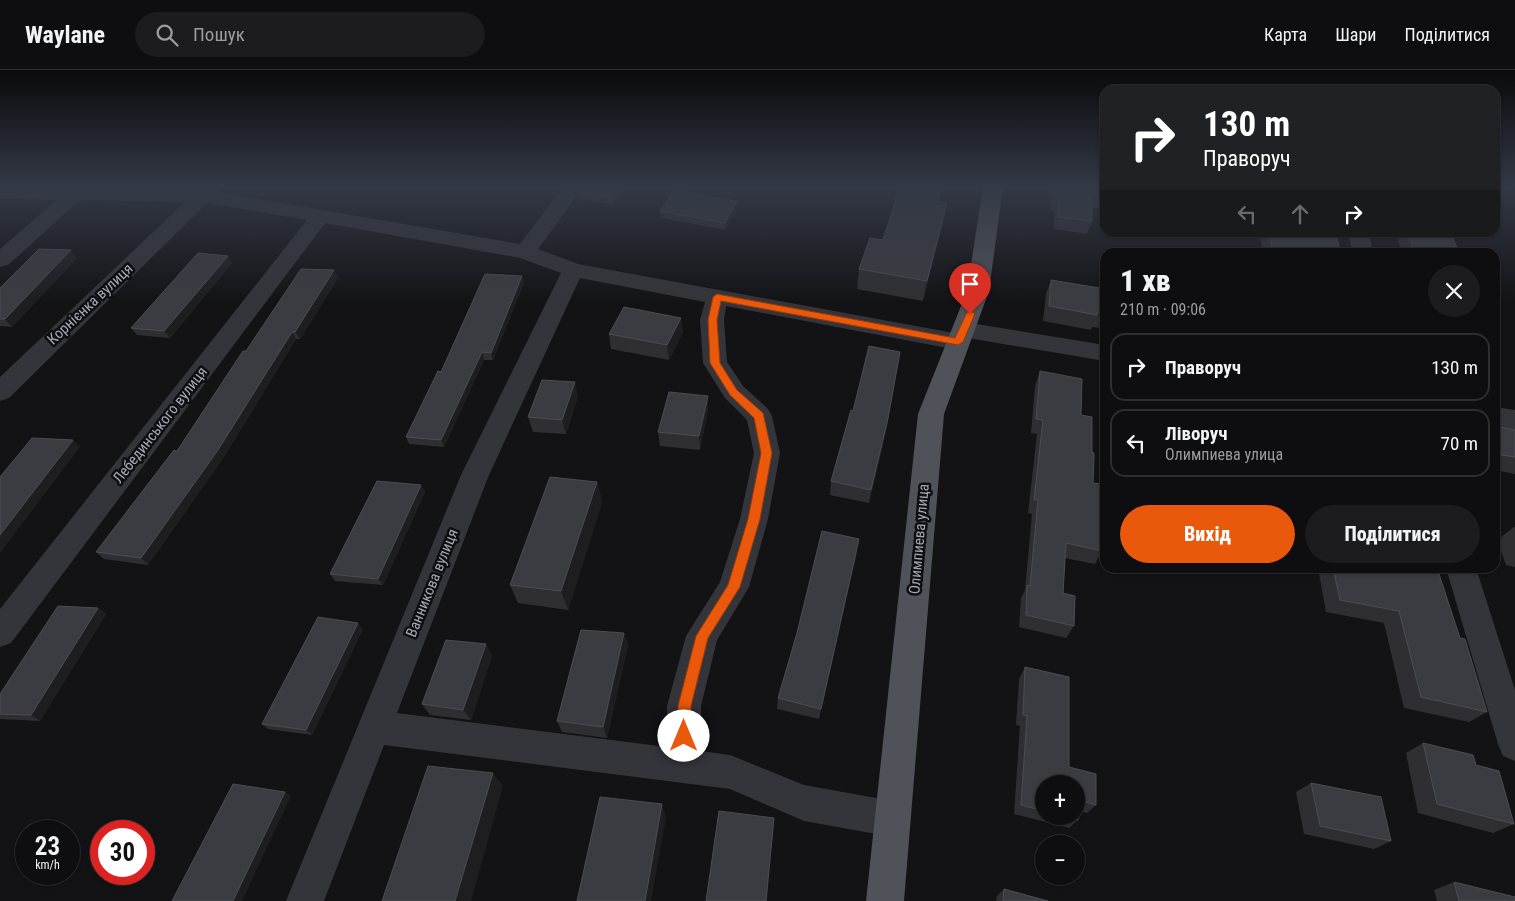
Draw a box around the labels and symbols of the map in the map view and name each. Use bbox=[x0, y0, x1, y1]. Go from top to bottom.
street label: Корнієнка вулиця bbox=[43, 260, 137, 348]
pin bbox=[949, 263, 991, 314]
street label: Лебединського вулиця bbox=[109, 363, 211, 487]
street label: Олимпиева улица bbox=[905, 483, 933, 595]
street label: Ванникова вулиця bbox=[402, 526, 462, 640]
position arrow bbox=[657, 709, 709, 761]
speed limit sign: 30 bbox=[90, 820, 155, 885]

